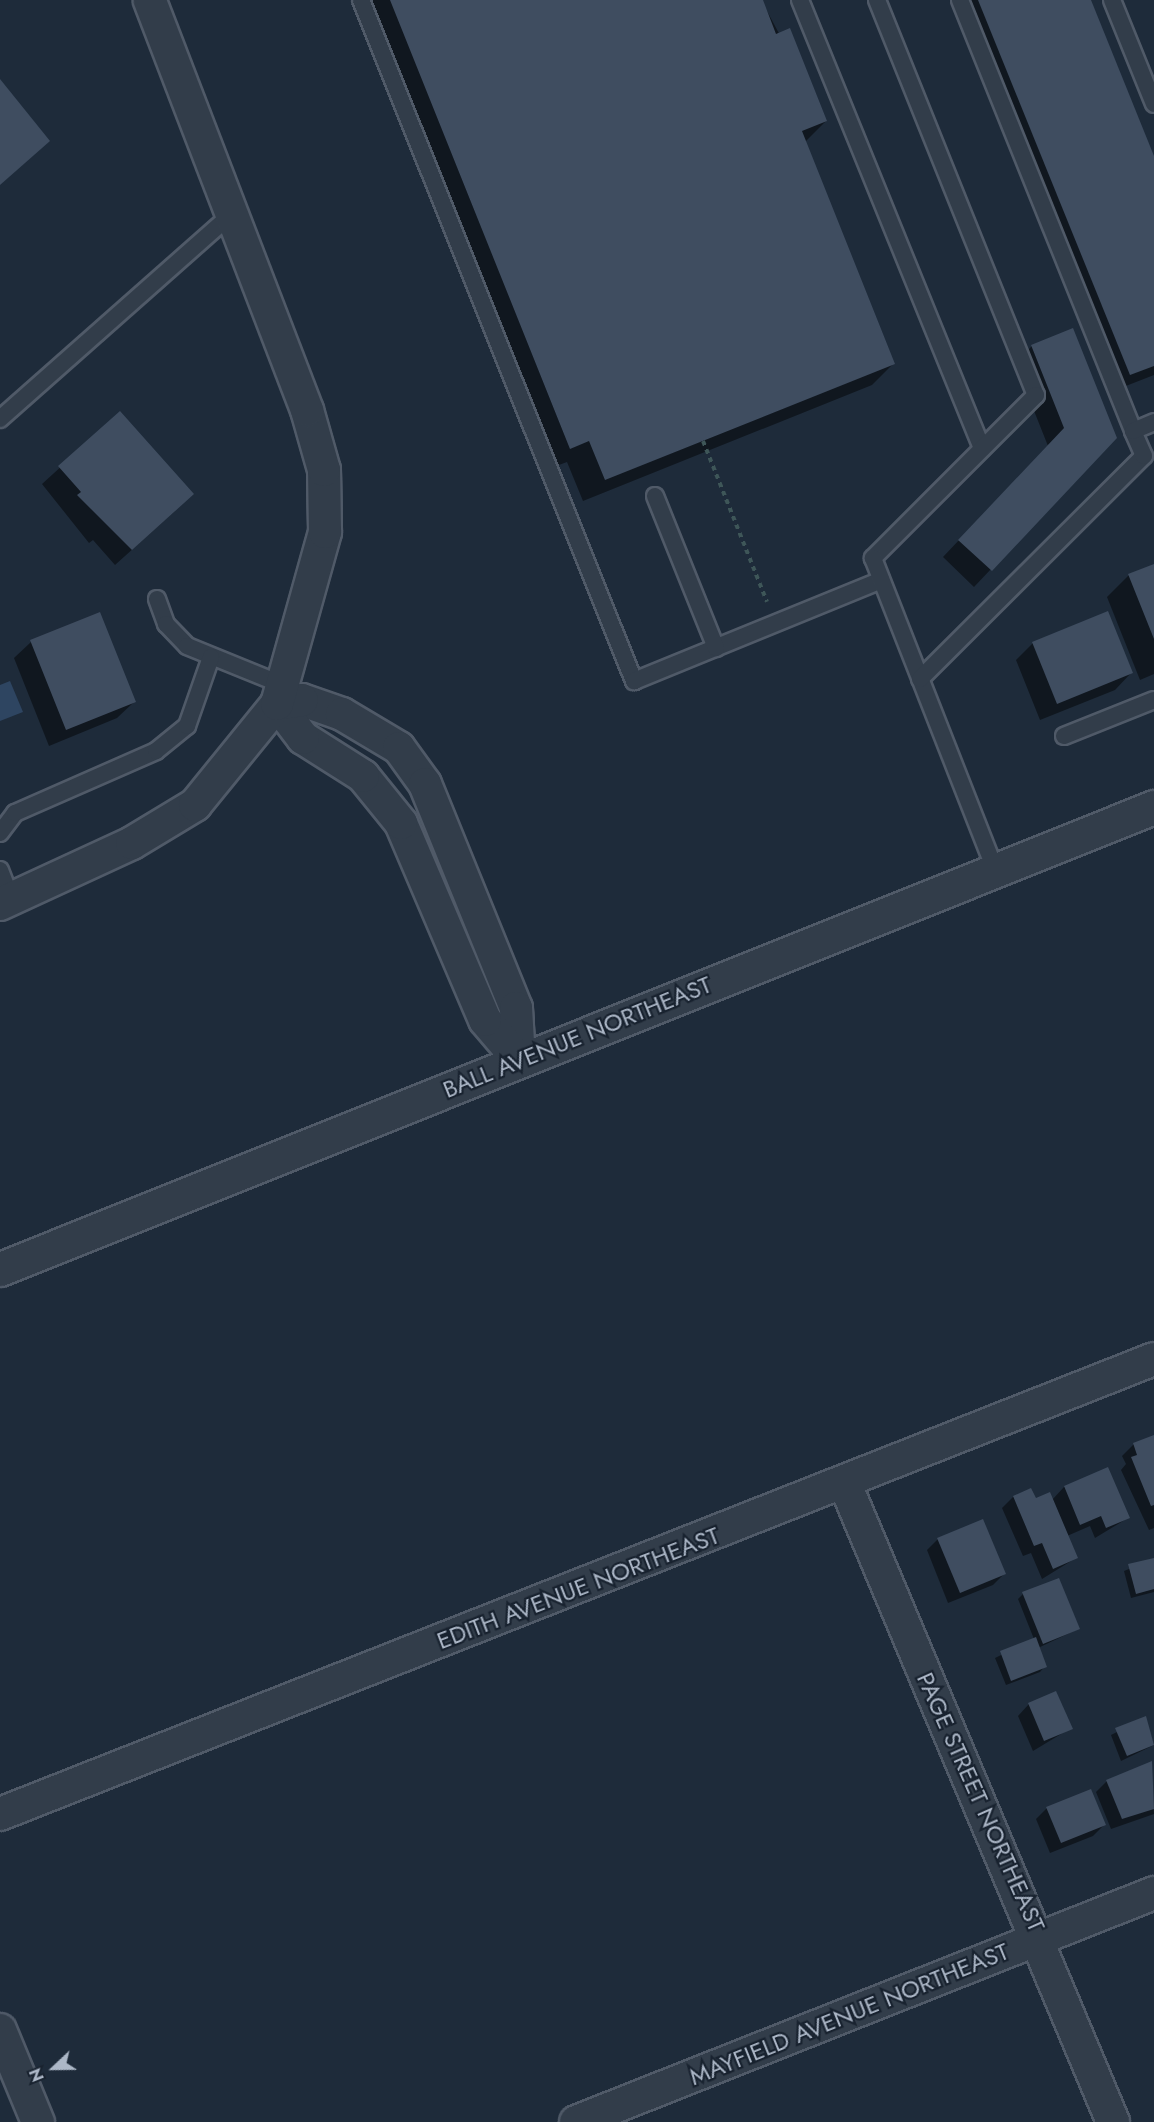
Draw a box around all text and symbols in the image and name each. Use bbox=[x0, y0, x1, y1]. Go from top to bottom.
street label: BALL AVENUE NORTHEAST bbox=[439, 970, 715, 1104]
street label: EDITH AVENUE NORTHEAST bbox=[433, 1521, 723, 1655]
street label: PAGE STREET NORTHEAST bbox=[911, 1668, 1051, 1936]
street label: MAYFIELD AVENUE NORTHEAST bbox=[685, 1937, 1013, 2091]
north arrow bbox=[24, 2038, 84, 2098]
text: N bbox=[24, 2065, 50, 2085]

